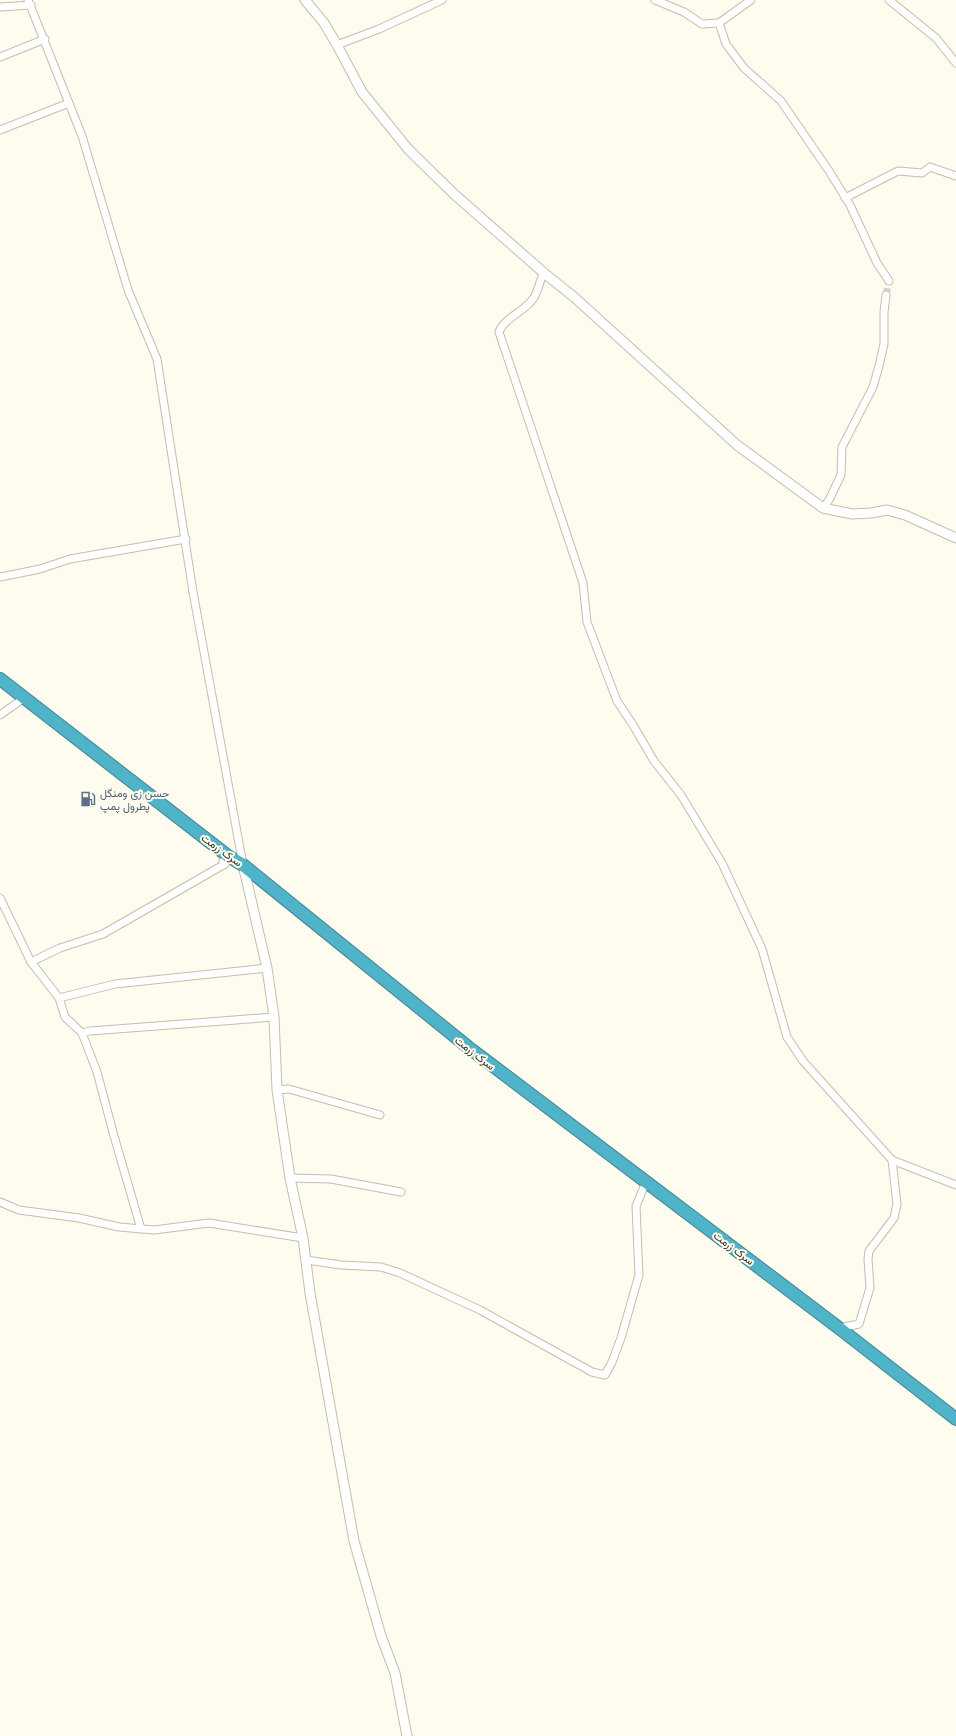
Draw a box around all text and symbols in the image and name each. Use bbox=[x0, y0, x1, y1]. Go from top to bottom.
place label: حسن زی ومنگل پطرول پمپ bbox=[100, 785, 169, 814]
fuel station icon: حسن زی ومنگل پطرول پمپ bbox=[79, 790, 97, 808]
street label: سرک زرمت bbox=[198, 830, 246, 870]
street label: سرک زرمت bbox=[452, 1032, 499, 1074]
street label: سرک زرمت bbox=[710, 1227, 758, 1269]

